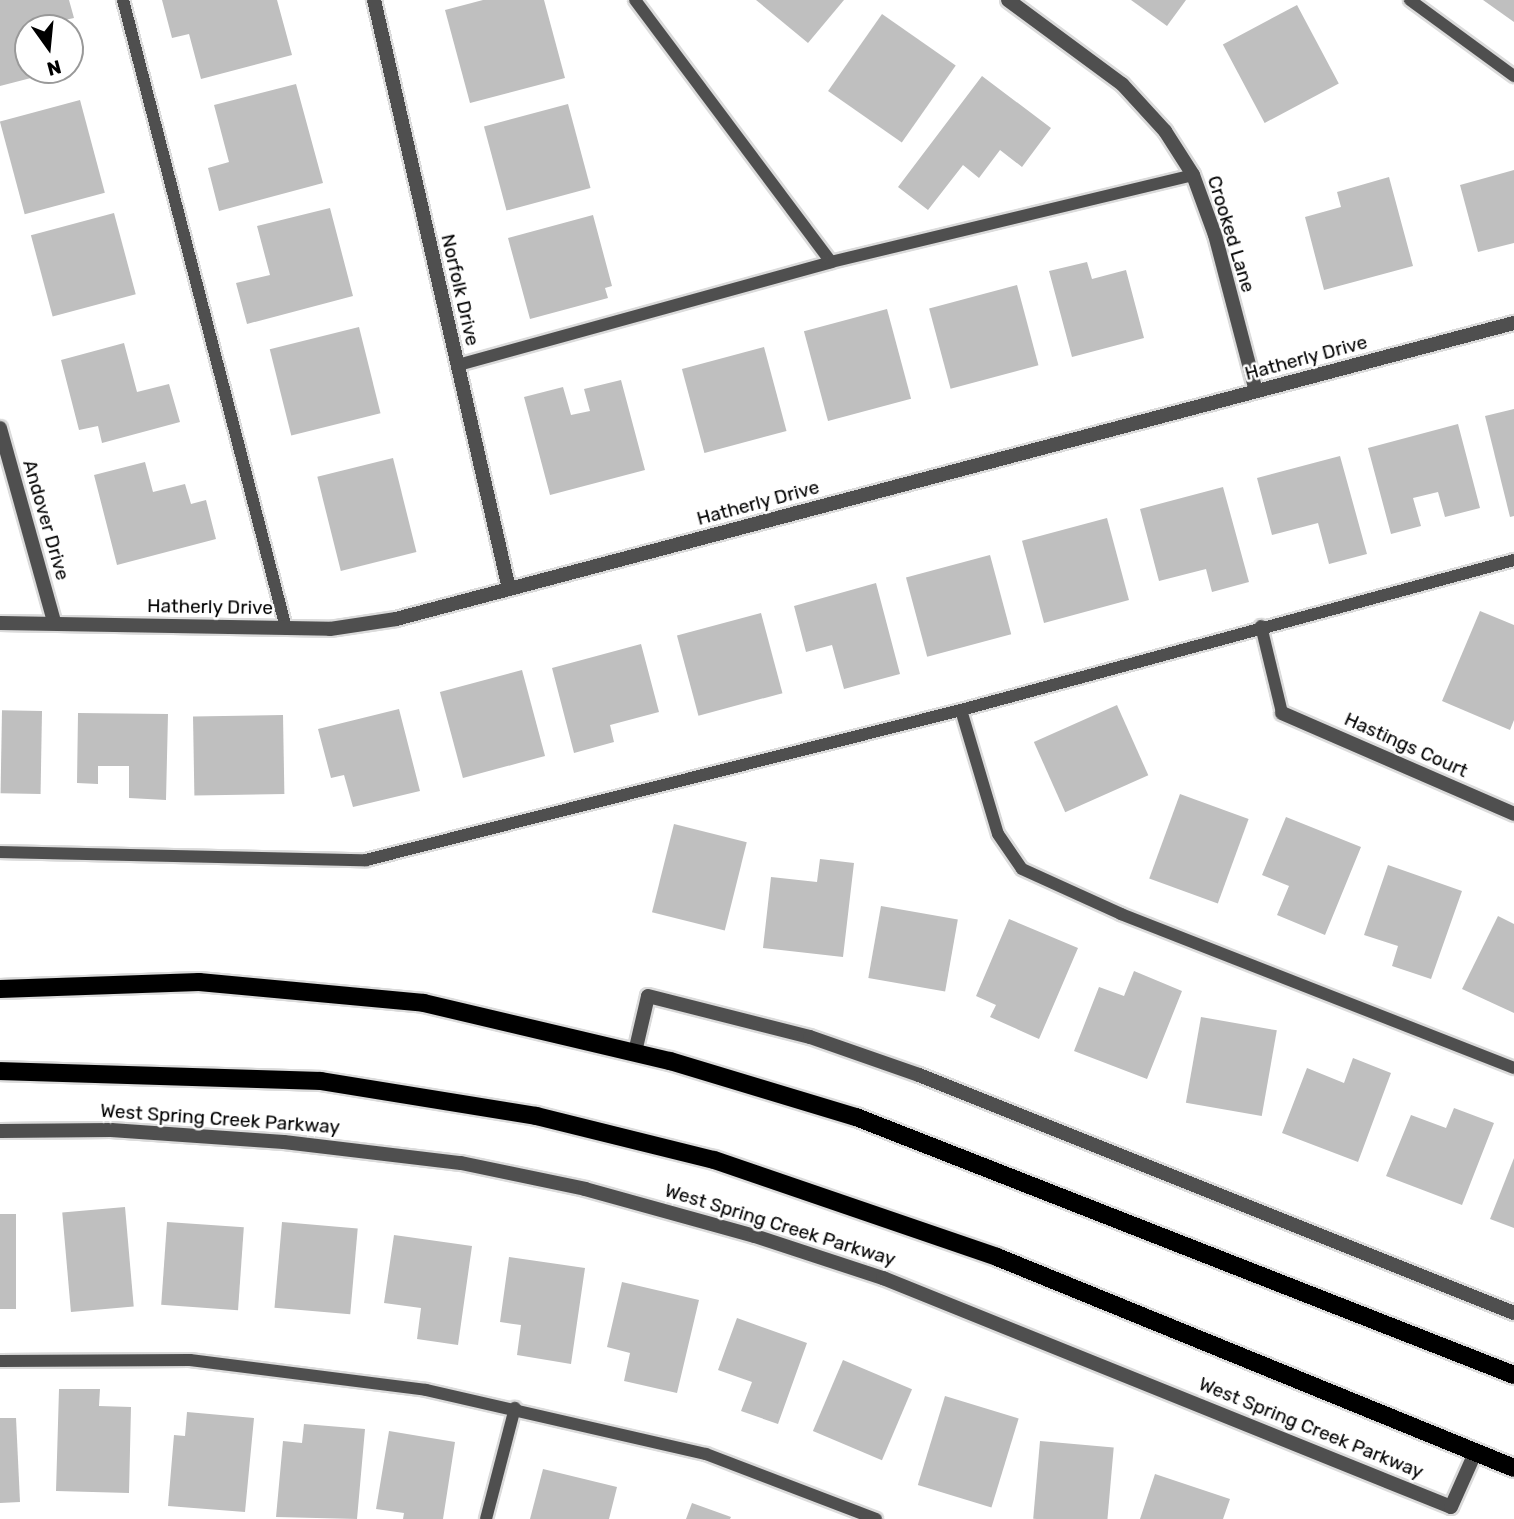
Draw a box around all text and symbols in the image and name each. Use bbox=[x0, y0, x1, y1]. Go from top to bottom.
north arrow bbox=[14, 14, 84, 84]
text: N bbox=[44, 55, 64, 81]
street label: Crooked Lane bbox=[1202, 173, 1260, 295]
street label: Norfolk Drive bbox=[436, 232, 484, 348]
street label: Hatherly Drive bbox=[1242, 331, 1370, 385]
street label: Andover Drive bbox=[18, 457, 74, 583]
street label: Hatherly Drive bbox=[694, 476, 822, 530]
street label: Hatherly Drive bbox=[147, 594, 273, 620]
street label: Hastings Court bbox=[1341, 708, 1471, 782]
street label: West Spring Creek Parkway bbox=[99, 1099, 341, 1139]
street label: West Spring Creek Parkway bbox=[662, 1179, 898, 1271]
street label: West Spring Creek Parkway bbox=[1195, 1372, 1427, 1484]

